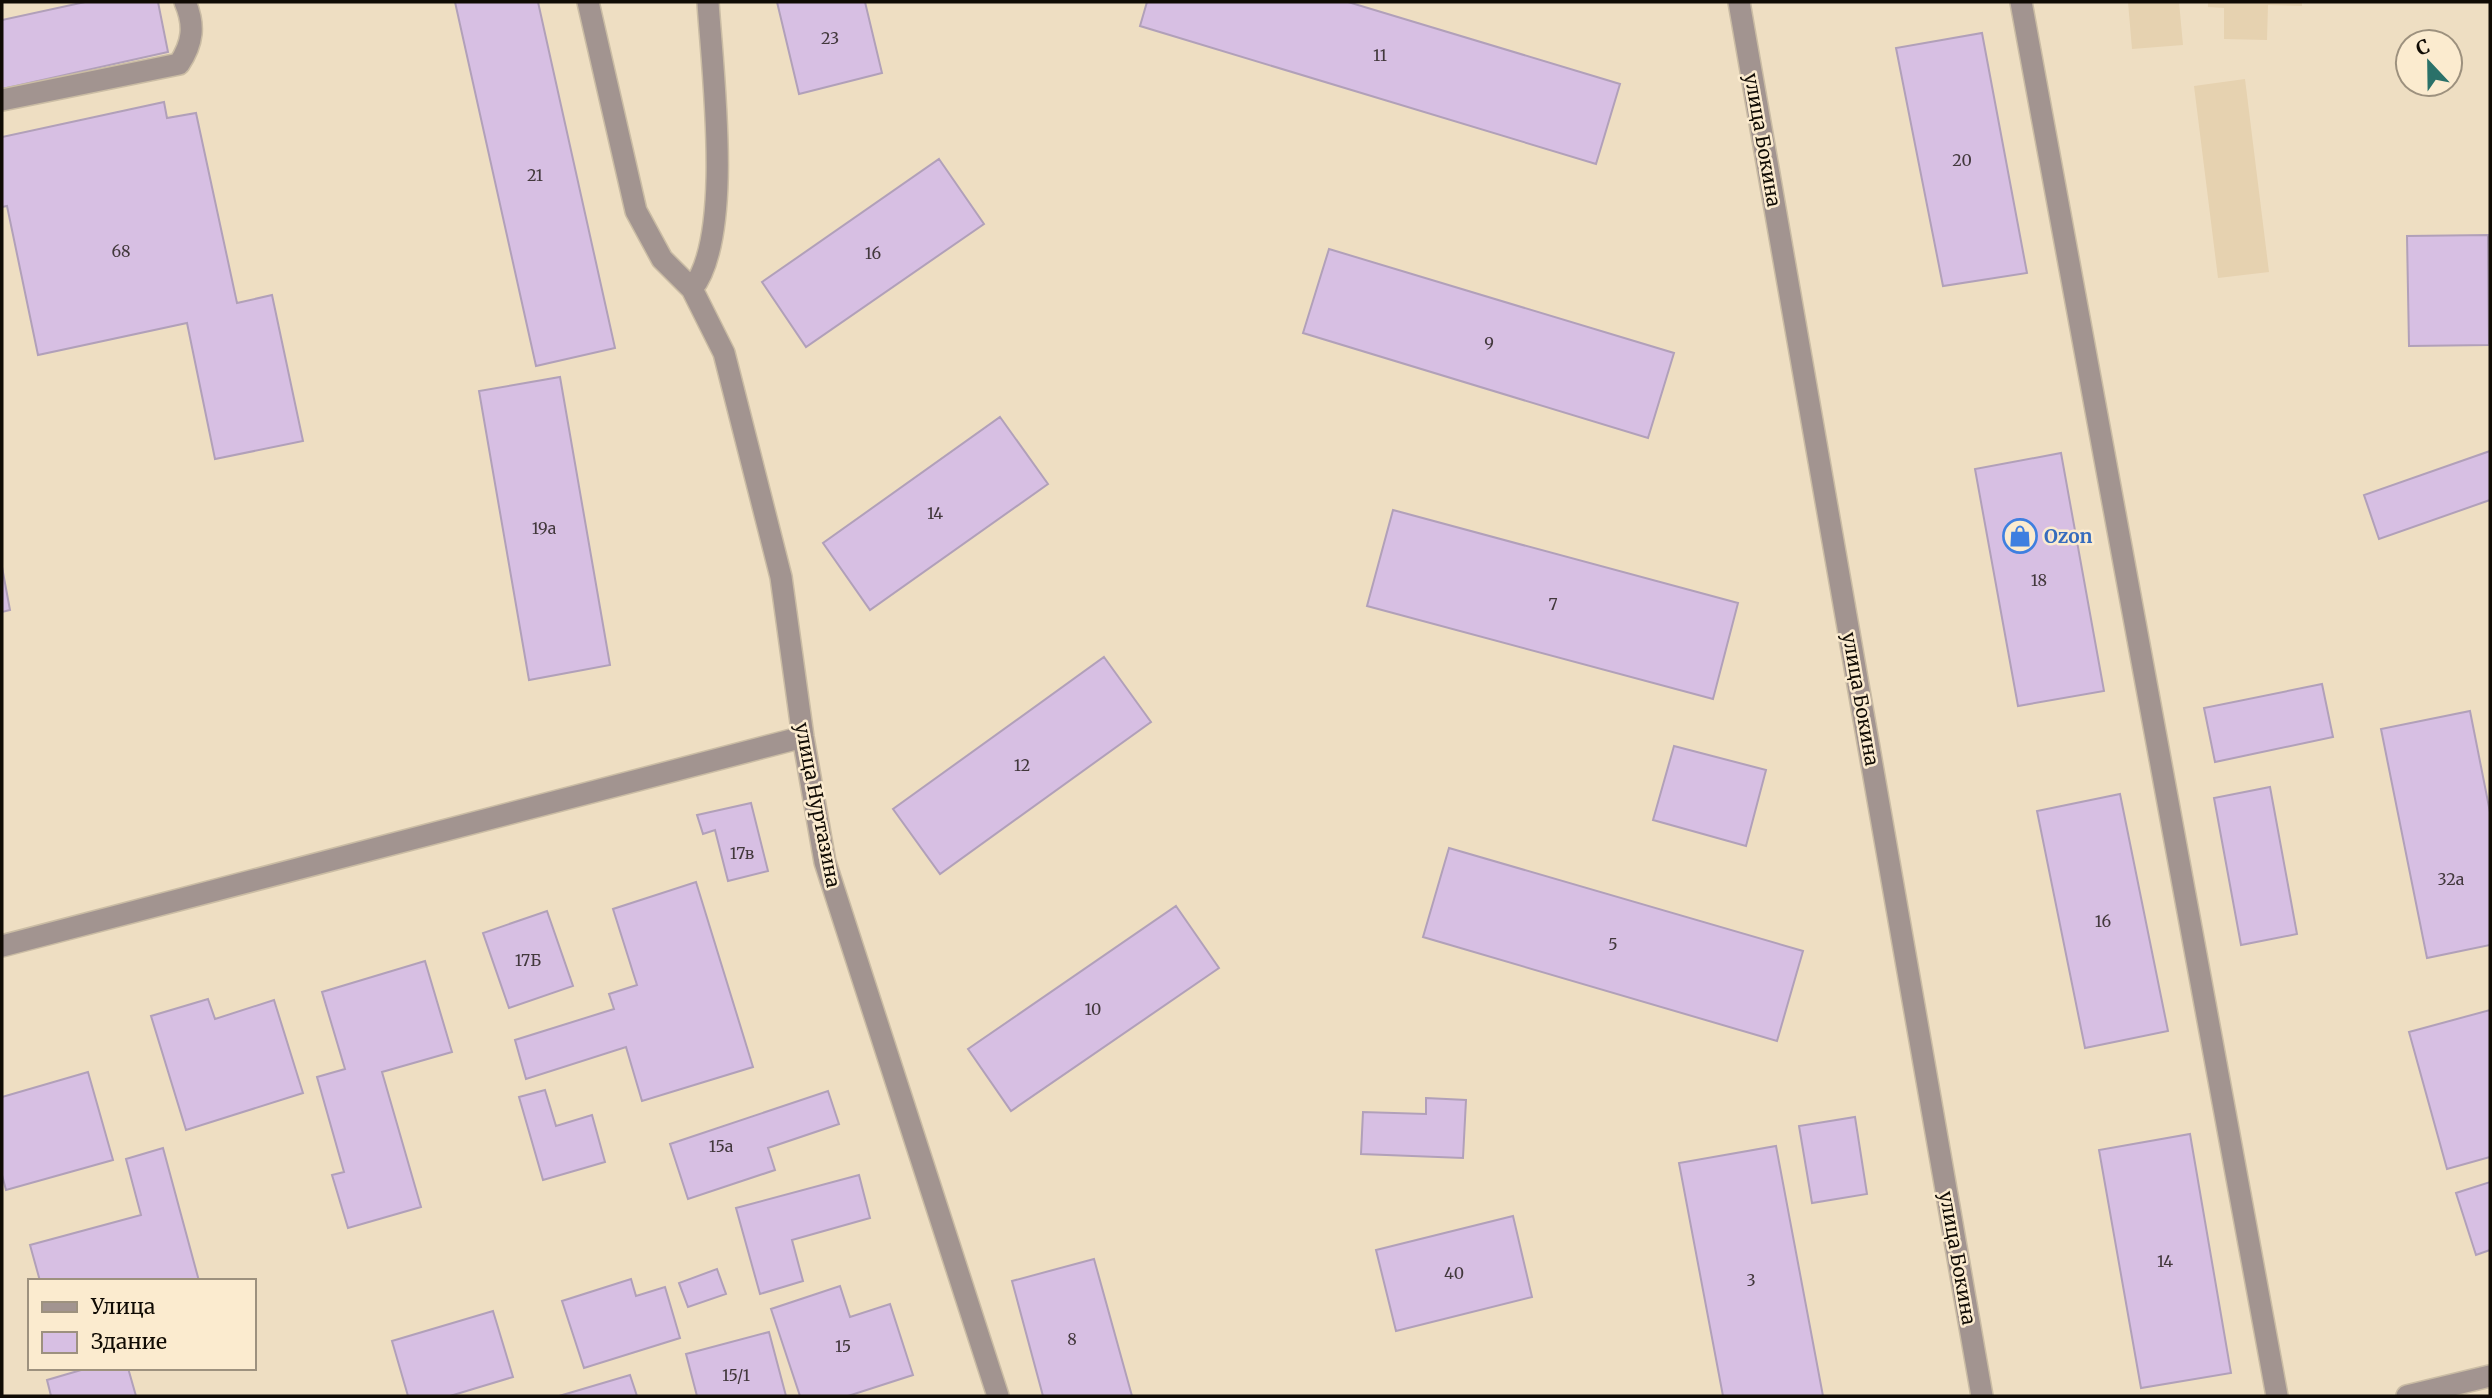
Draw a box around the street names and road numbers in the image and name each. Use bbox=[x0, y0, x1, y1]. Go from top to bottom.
street label: улица Бокина bbox=[1739, 71, 1787, 209]
street label: улица Бокина bbox=[1837, 630, 1885, 768]
street label: улица Нуртазина bbox=[790, 720, 846, 890]
street label: улица Бокина bbox=[1934, 1189, 1982, 1327]

